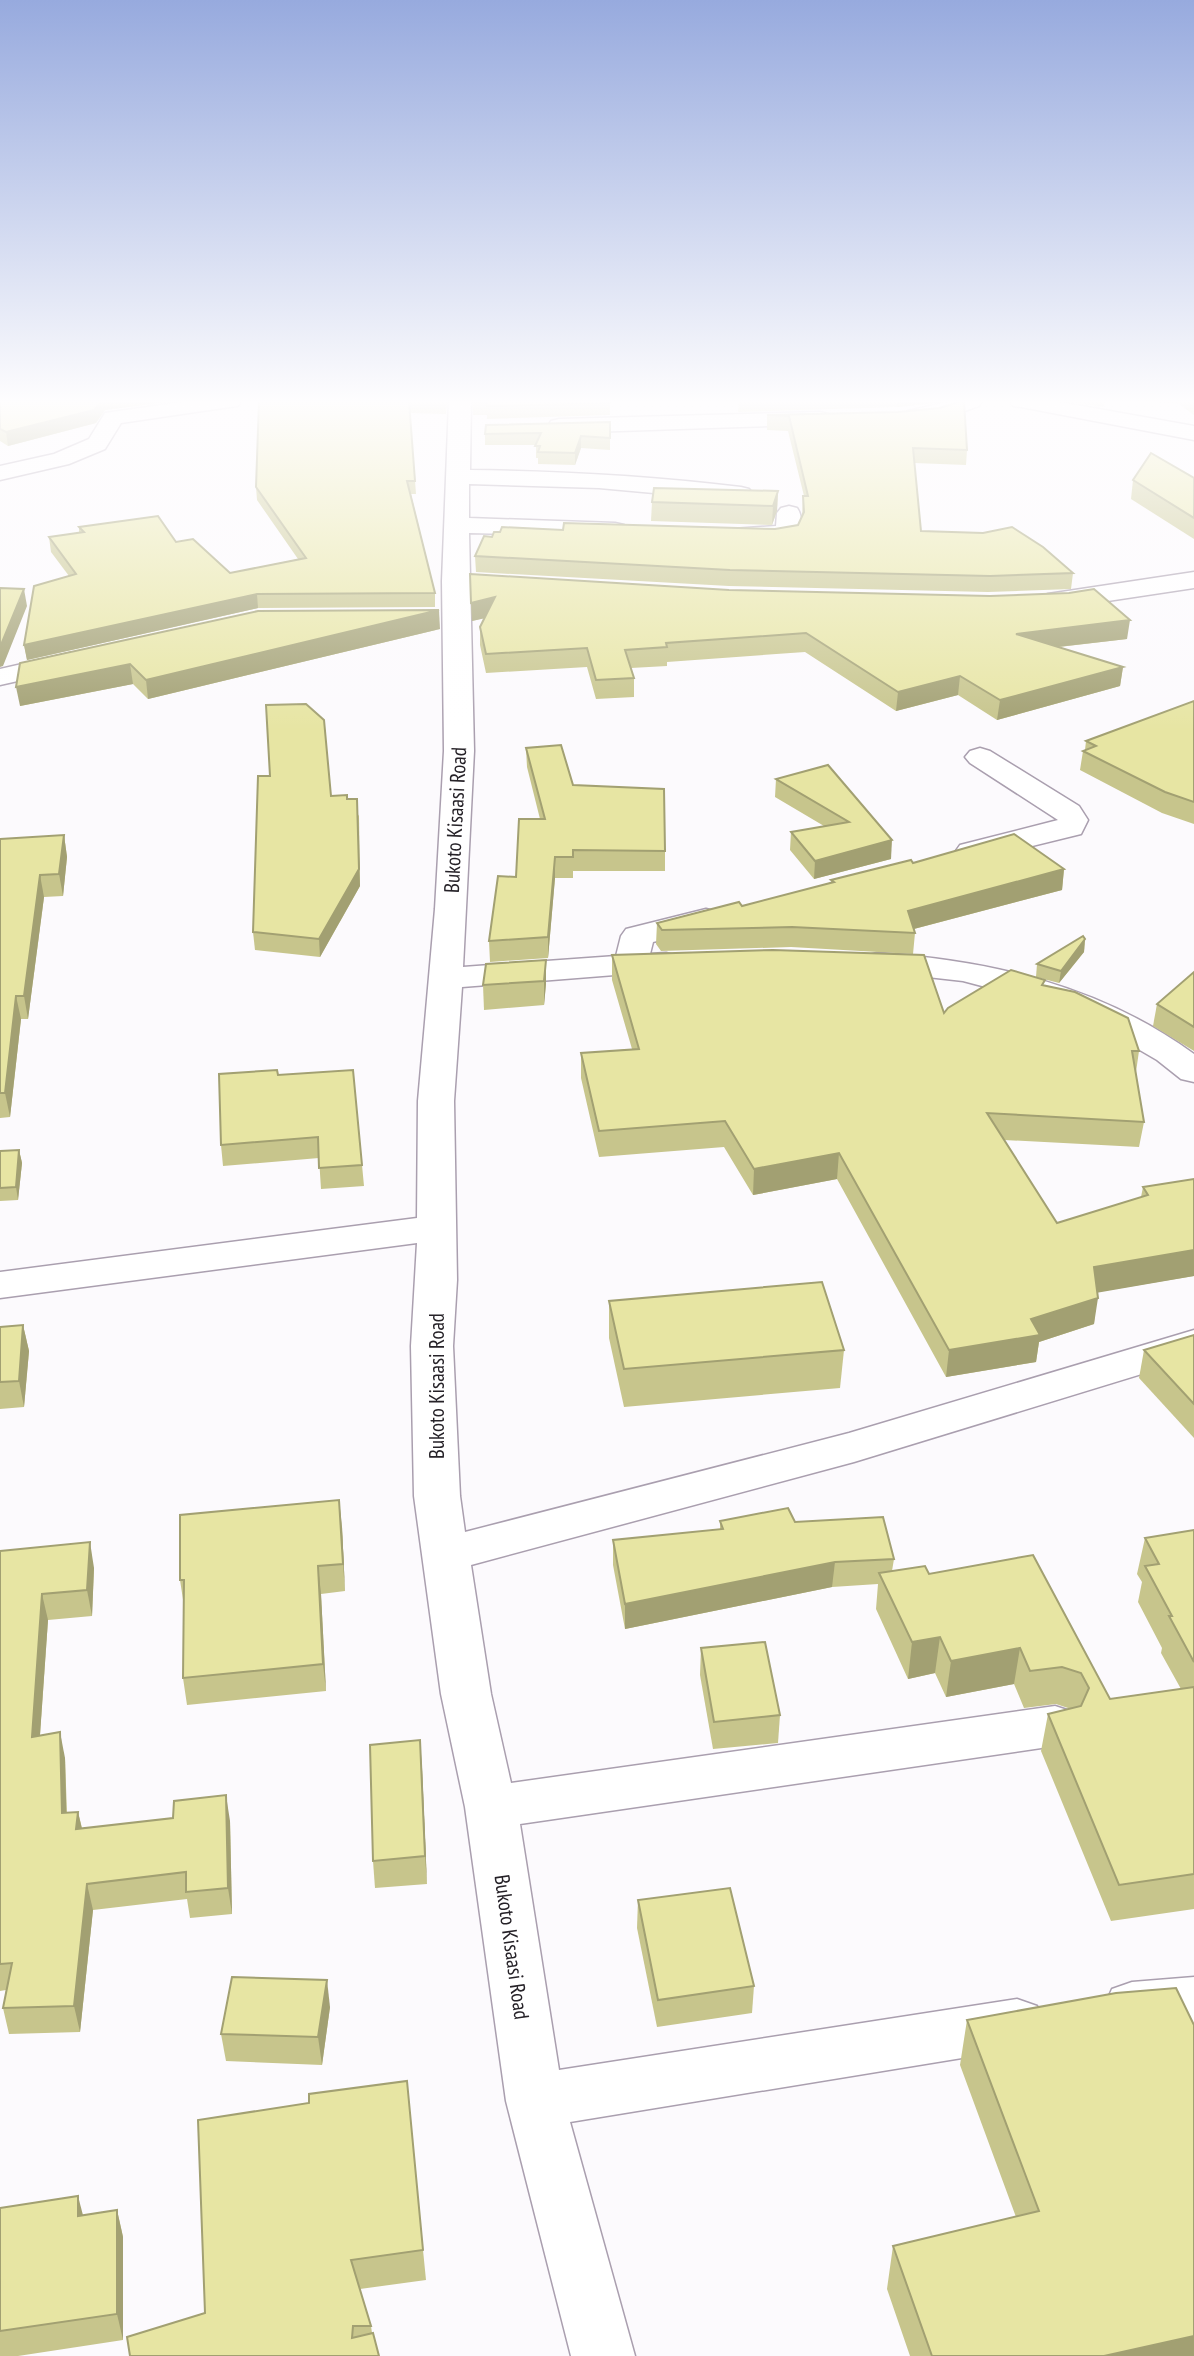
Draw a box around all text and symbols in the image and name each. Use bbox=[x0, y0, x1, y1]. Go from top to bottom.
street label: Bukoto Kisaasi Road bbox=[438, 746, 472, 894]
street label: Bukoto Kisaasi Road bbox=[423, 1313, 450, 1459]
street label: Bukoto Kisaasi Road bbox=[488, 1873, 536, 2021]

